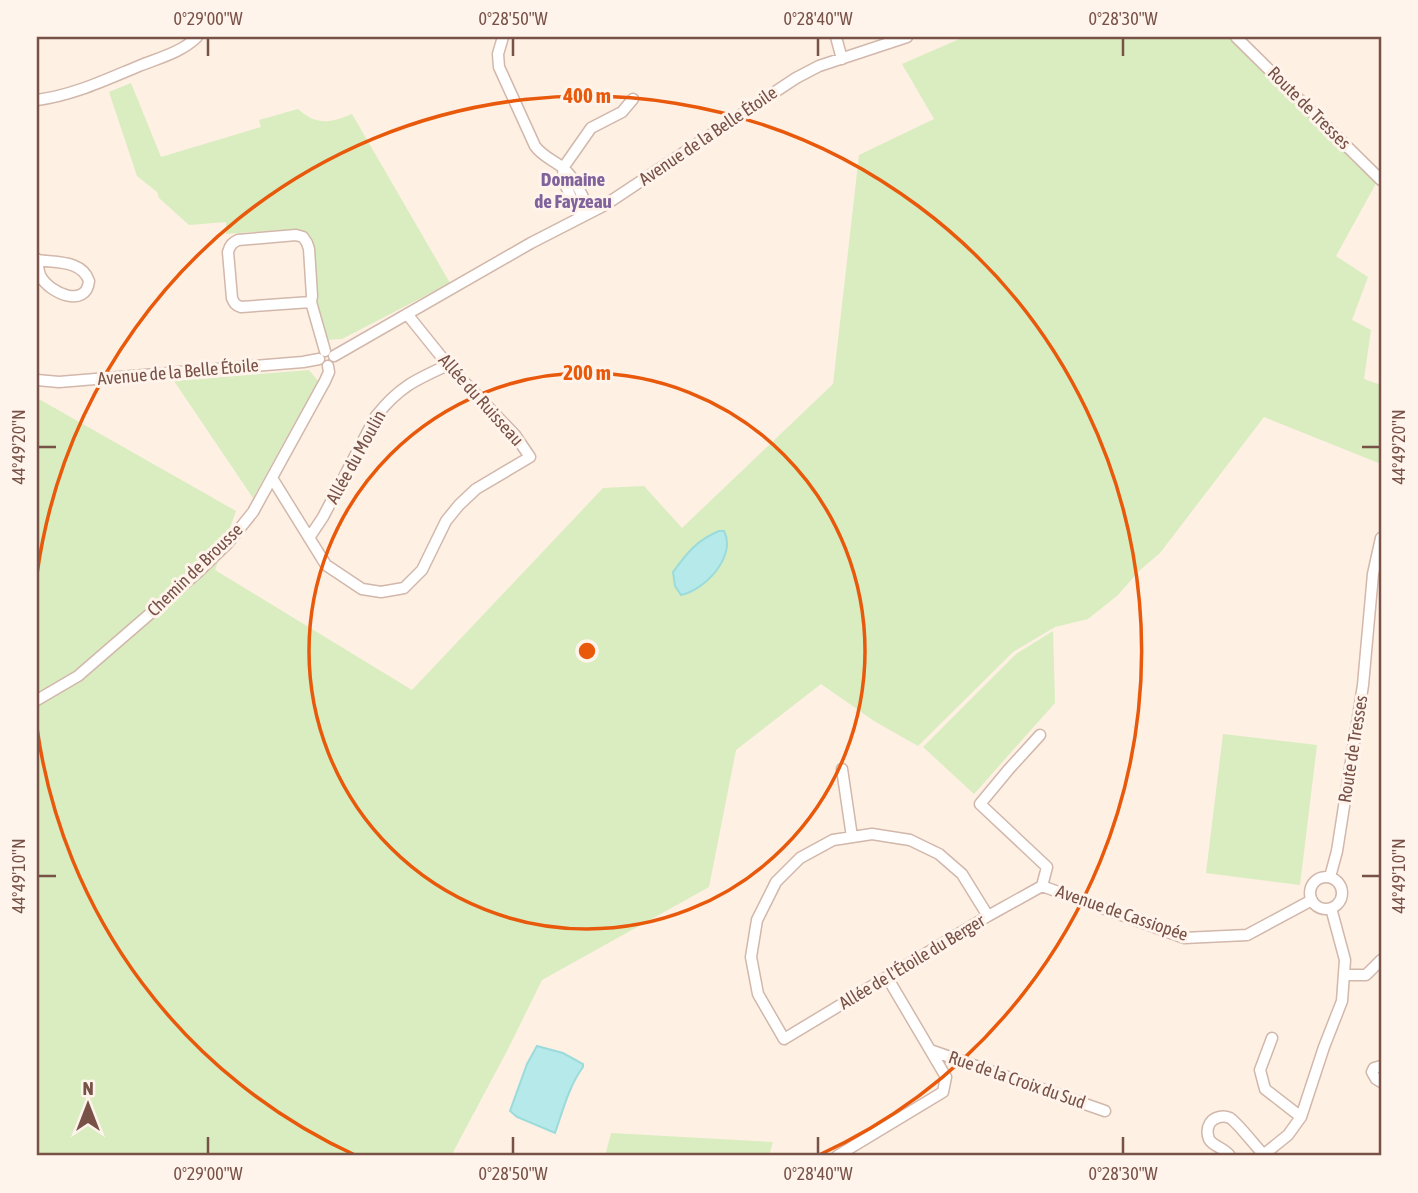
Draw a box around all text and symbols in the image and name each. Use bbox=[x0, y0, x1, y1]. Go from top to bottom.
text: 0°29'00"W bbox=[173, 8, 243, 29]
text: 0°28'50"W bbox=[478, 8, 548, 29]
text: 0°28'40"W bbox=[783, 8, 853, 29]
text: 0°28'30"W bbox=[1088, 8, 1158, 29]
street label: Route de Tresses bbox=[1264, 62, 1355, 153]
street label: Avenue de la Belle Étoile bbox=[635, 82, 781, 190]
text: 400 m bbox=[562, 83, 611, 107]
district label: Domaine de Fayzeau bbox=[534, 168, 612, 212]
street label: Allée du Ruisseau bbox=[435, 349, 528, 450]
street label: Avenue de la Belle Étoile bbox=[96, 354, 259, 389]
text: 200 m bbox=[563, 360, 611, 384]
street label: Allée du Moulin bbox=[321, 406, 390, 507]
text: 44°49'20"N bbox=[8, 409, 29, 485]
text: 44°49'20"N bbox=[1388, 409, 1409, 485]
street label: Chemin de Brousse bbox=[143, 519, 247, 620]
centre of rings bbox=[575, 639, 599, 663]
street label: Route de Tresses bbox=[1334, 694, 1371, 804]
text: 44°49'10"N bbox=[8, 838, 29, 914]
text: 44°49'10"N bbox=[1388, 838, 1409, 914]
street label: Avenue de Cassiopée bbox=[1053, 880, 1191, 945]
street label: Allée de l'Étoile du Berger bbox=[835, 909, 989, 1013]
street label: Rue de la Croix du Sud bbox=[946, 1046, 1088, 1113]
north arrow bbox=[52, 1070, 122, 1140]
text: N bbox=[82, 1077, 94, 1099]
text: 0°29'00"W bbox=[173, 1163, 243, 1184]
text: 0°28'50"W bbox=[478, 1163, 548, 1184]
text: 0°28'40"W bbox=[783, 1163, 853, 1184]
text: 0°28'30"W bbox=[1088, 1163, 1158, 1184]

